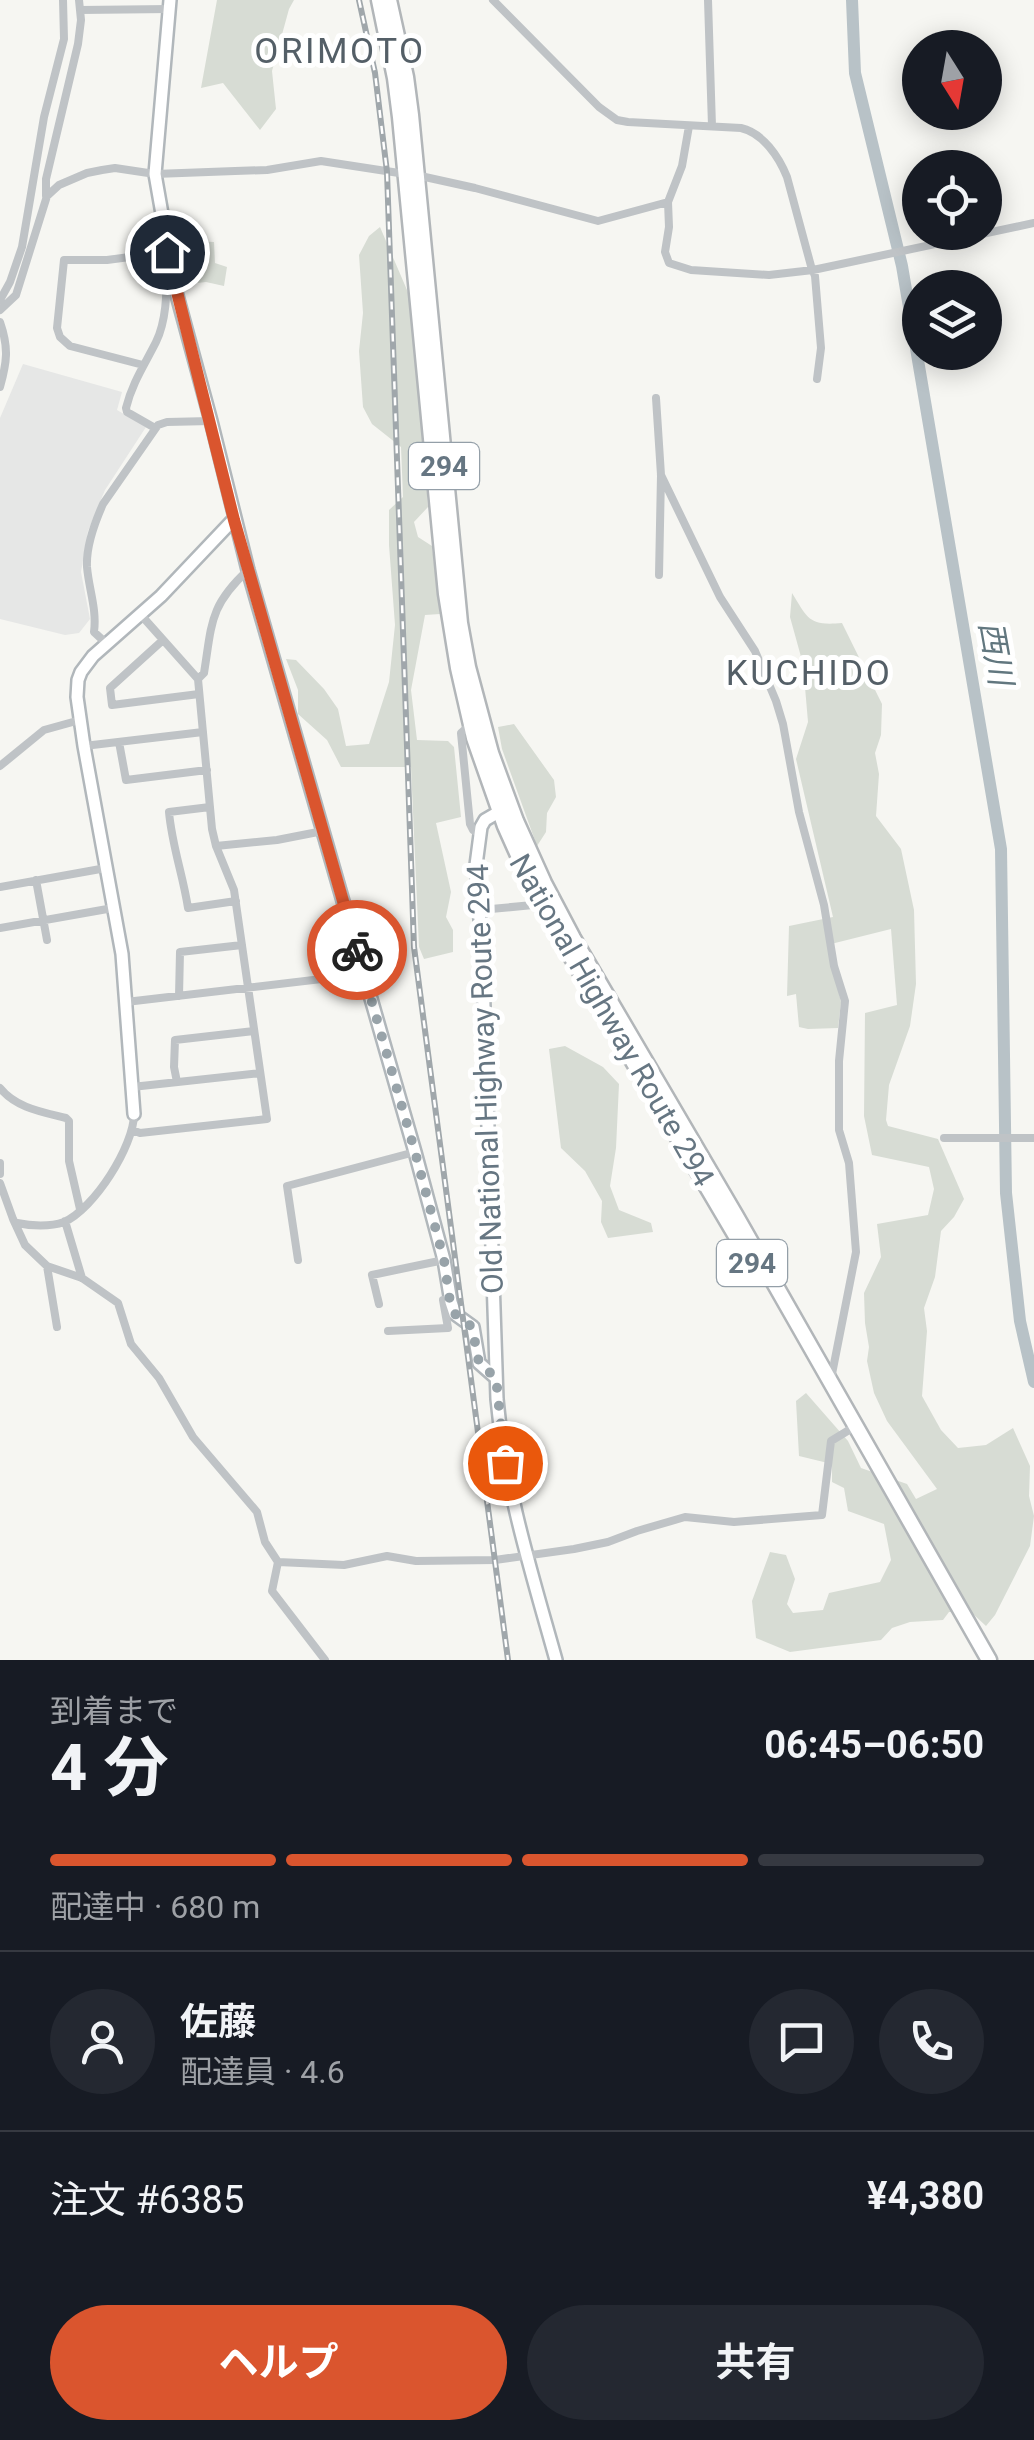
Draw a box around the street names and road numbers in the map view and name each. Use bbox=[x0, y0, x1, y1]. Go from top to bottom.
road number: 294 bbox=[409, 443, 479, 489]
street label: National Highway Route 294 bbox=[502, 848, 722, 1192]
street label: Old National Highway Route 294 bbox=[460, 863, 510, 1295]
road number: 294 bbox=[717, 1240, 787, 1286]

